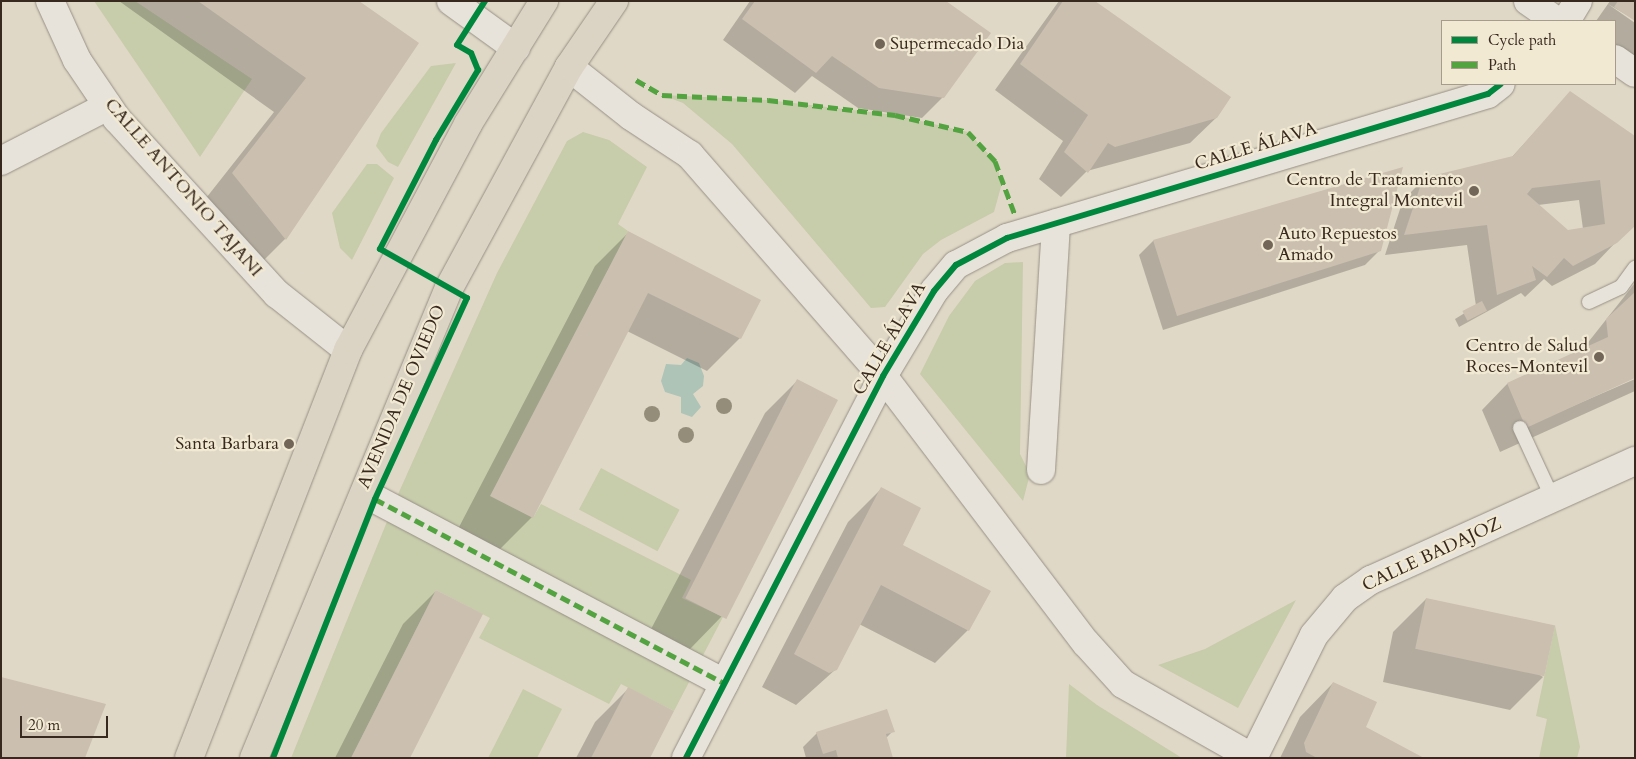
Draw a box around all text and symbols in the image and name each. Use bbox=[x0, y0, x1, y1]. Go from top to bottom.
legend bbox=[1441, 20, 1616, 85]
text: Cycle path bbox=[1488, 30, 1556, 50]
place label: Supermecado Dia bbox=[890, 33, 1024, 55]
marker: Supermecado Dia bbox=[874, 38, 886, 50]
text: Path bbox=[1488, 55, 1516, 75]
street label: CALLE ANTONIO TAJANI bbox=[100, 94, 266, 282]
street label: CALLE ÁLAVA bbox=[1192, 118, 1320, 176]
place label: Centro de Tratamiento Integral Montevil bbox=[1286, 170, 1463, 212]
marker: Centro de Tratamiento Integral Montevil bbox=[1467, 184, 1481, 198]
place label: Auto Repuestos Amado bbox=[1278, 224, 1397, 266]
marker: Auto Repuestos Amado bbox=[1262, 239, 1274, 251]
street label: CALLE ÁLAVA bbox=[849, 279, 931, 399]
street label: AVENIDA DE OVIEDO bbox=[353, 302, 451, 492]
place label: Centro de Salud Roces-Montevil bbox=[1466, 336, 1588, 378]
marker: Centro de Salud Roces-Montevil bbox=[1592, 350, 1606, 364]
place label: Santa Barbara bbox=[175, 433, 279, 455]
marker: Santa Barbara bbox=[283, 438, 295, 450]
street label: CALLE BADAJOZ bbox=[1359, 513, 1505, 597]
scale bar bbox=[22, 706, 110, 738]
text: 20 m bbox=[28, 715, 60, 735]

